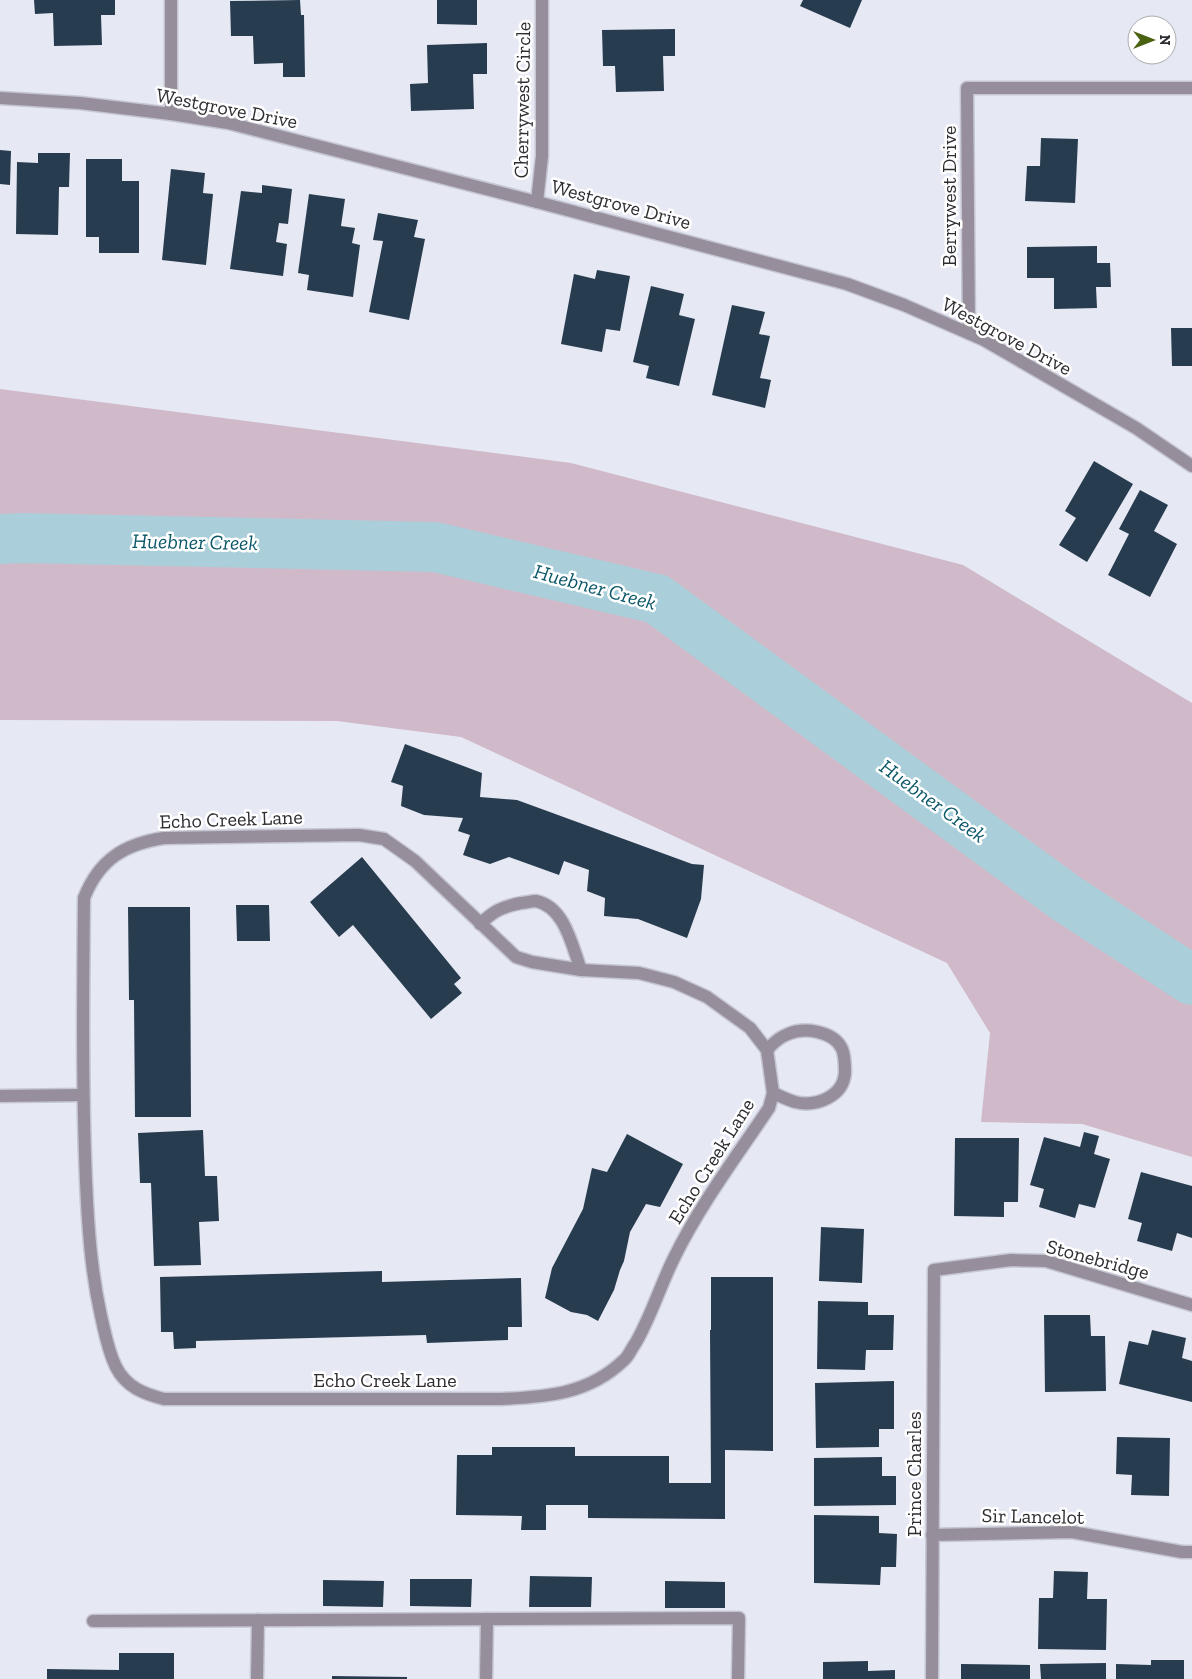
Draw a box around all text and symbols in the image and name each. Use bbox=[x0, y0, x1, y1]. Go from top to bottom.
north arrow bbox=[1127, 15, 1177, 65]
street label: Cherrywest Circle bbox=[509, 21, 535, 179]
text: N bbox=[1156, 35, 1173, 46]
street label: Westgrove Drive bbox=[154, 83, 300, 133]
street label: Berrywest Drive bbox=[937, 126, 961, 266]
street label: Westgrove Drive bbox=[549, 174, 693, 234]
street label: Westgrove Drive bbox=[938, 292, 1076, 380]
water label: Huebner Creek bbox=[132, 528, 258, 555]
water label: Huebner Creek bbox=[531, 558, 659, 615]
water label: Huebner Creek bbox=[875, 754, 991, 848]
street label: Echo Creek Lane bbox=[159, 805, 303, 833]
street label: Echo Creek Lane bbox=[663, 1094, 759, 1228]
street label: Stonebridge bbox=[1044, 1234, 1152, 1284]
street label: Echo Creek Lane bbox=[313, 1368, 457, 1392]
street label: Prince Charles bbox=[902, 1411, 926, 1537]
street label: Sir Lancelot bbox=[982, 1503, 1085, 1529]

